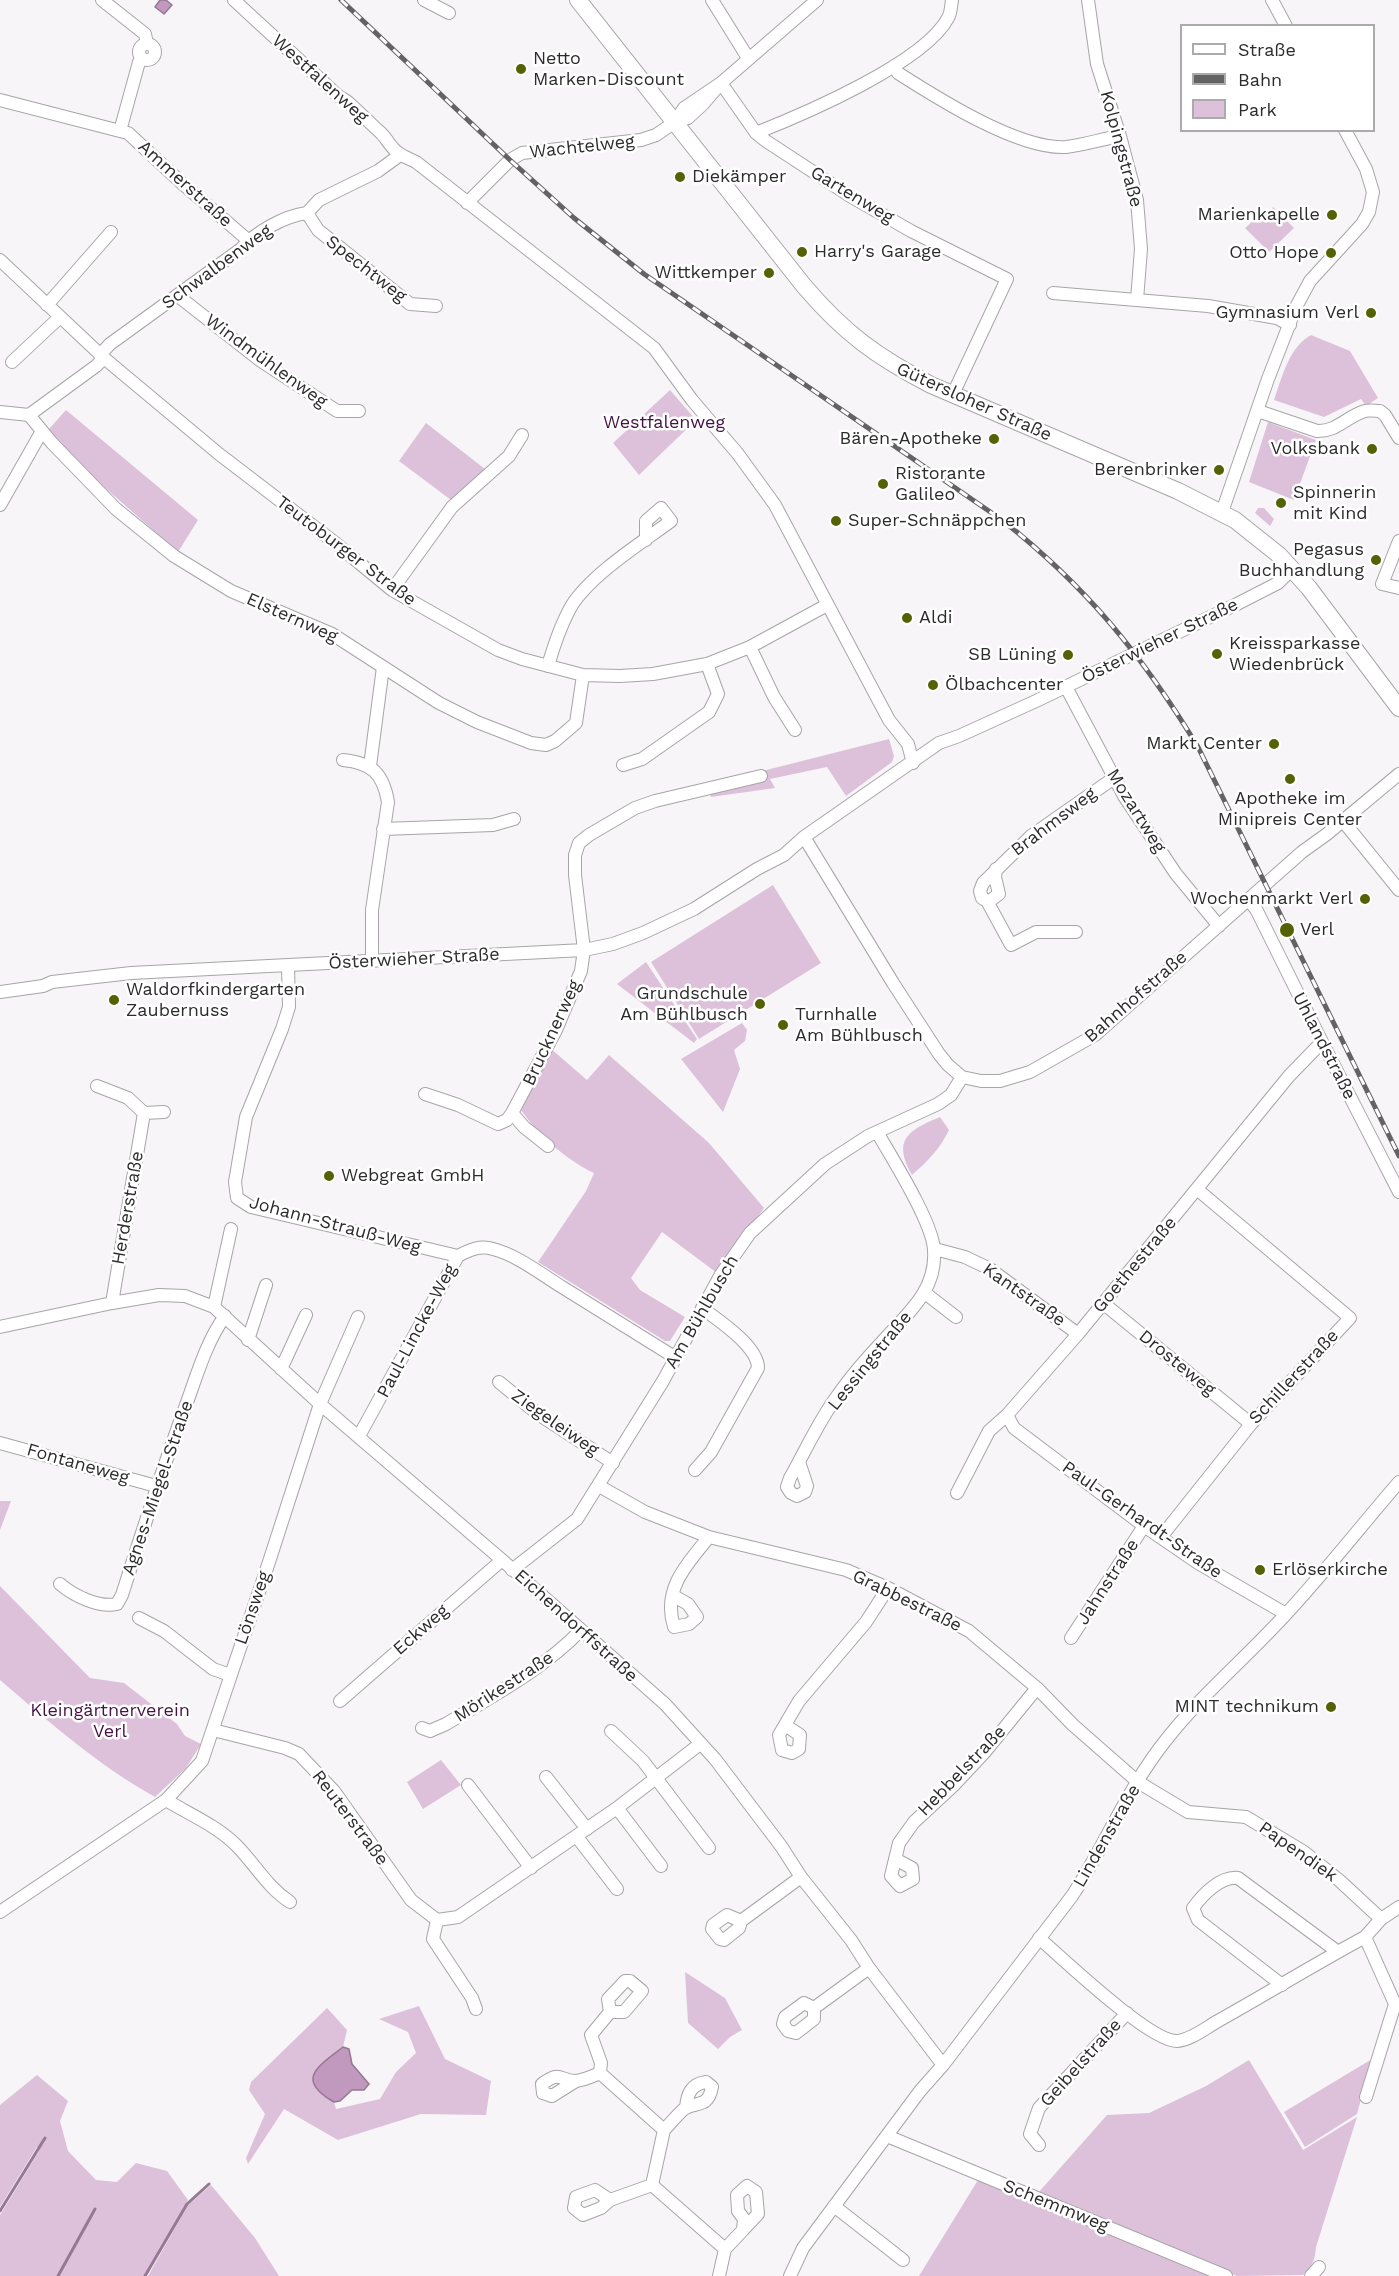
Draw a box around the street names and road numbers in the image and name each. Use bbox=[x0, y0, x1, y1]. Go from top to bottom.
street label: Westfalenweg bbox=[267, 30, 373, 128]
street label: Kolpingstraße bbox=[1095, 88, 1147, 210]
street label: Wachtelweg bbox=[528, 131, 636, 163]
street label: Ammerstraße bbox=[133, 136, 237, 232]
street label: Gartenweg bbox=[806, 162, 898, 228]
street label: Schwalbenweg bbox=[158, 220, 276, 314]
street label: Spechtweg bbox=[321, 231, 411, 307]
street label: Windmühlenweg bbox=[201, 309, 331, 413]
street label: Gütersloher Straße bbox=[893, 358, 1055, 446]
street label: Teutoburger Straße bbox=[272, 491, 420, 611]
street label: Elsternweg bbox=[243, 588, 341, 648]
street label: Österwieher Straße bbox=[1078, 594, 1242, 688]
street label: Mozartweg bbox=[1102, 765, 1170, 857]
street label: Brahmsweg bbox=[1007, 783, 1101, 861]
street label: Österwieher Straße bbox=[328, 944, 500, 974]
street label: Bahnhofstraße bbox=[1080, 947, 1192, 1047]
street label: Brucknerweg bbox=[518, 977, 586, 1089]
street label: Uhlandstraße bbox=[1288, 989, 1360, 1103]
street label: Herderstraße bbox=[107, 1150, 149, 1266]
street label: Johann-Strauß-Weg bbox=[247, 1192, 423, 1258]
street label: Goethestraße bbox=[1089, 1213, 1181, 1317]
street label: Am Bühlbusch bbox=[661, 1251, 743, 1373]
street label: Kantstraße bbox=[978, 1259, 1070, 1331]
street label: Paul-Lincke-Weg bbox=[373, 1260, 461, 1402]
street label: Lessingstraße bbox=[823, 1307, 917, 1415]
street label: Drosteweg bbox=[1134, 1325, 1220, 1401]
street label: Schillerstraße bbox=[1245, 1325, 1343, 1429]
street label: Ziegeleiweg bbox=[507, 1385, 603, 1461]
street label: Agnes-Miegel-Straße bbox=[118, 1398, 198, 1578]
street label: Fontaneweg bbox=[24, 1439, 132, 1489]
street label: Paul-Gerhardt-Straße bbox=[1058, 1457, 1226, 1583]
street label: Jahnstraße bbox=[1072, 1535, 1144, 1629]
street label: Eichendorffstraße bbox=[510, 1565, 642, 1687]
street label: Grabbestraße bbox=[849, 1565, 965, 1637]
street label: Lönsweg bbox=[230, 1569, 276, 1647]
street label: Eckweg bbox=[389, 1600, 453, 1660]
street label: Mörikestraße bbox=[450, 1647, 558, 1727]
street label: Hebbelstraße bbox=[913, 1721, 1011, 1821]
street label: Reuterstraße bbox=[307, 1766, 393, 1870]
street label: Lindenstraße bbox=[1069, 1781, 1145, 1891]
street label: Papendiek bbox=[1255, 1817, 1341, 1887]
street label: Geibelstraße bbox=[1036, 2014, 1126, 2112]
street label: Schemmweg bbox=[1000, 2175, 1112, 2237]

